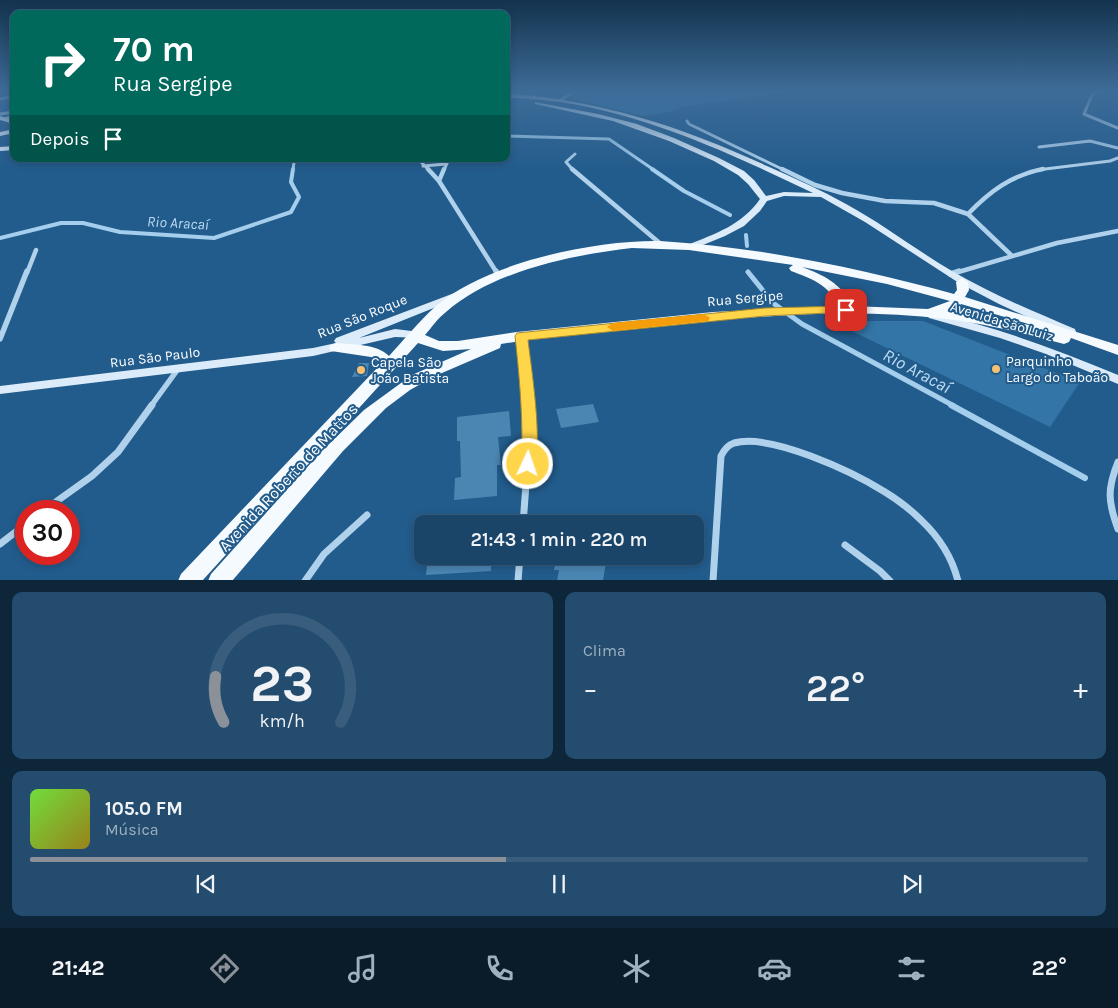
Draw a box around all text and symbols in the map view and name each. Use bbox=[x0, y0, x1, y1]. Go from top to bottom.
text: 70 m bbox=[113, 29, 195, 70]
icon: right bbox=[30, 30, 95, 95]
text: Rua Sergipe bbox=[113, 71, 232, 97]
icon: arrive bbox=[99, 125, 127, 153]
text: Depois bbox=[30, 128, 89, 150]
water label: Rio Aracaí bbox=[147, 212, 211, 234]
street label: Rua Sergipe bbox=[706, 287, 784, 310]
pin bbox=[825, 289, 867, 331]
street label: Rua São Roque bbox=[315, 291, 410, 342]
icon: arrive bbox=[832, 296, 860, 324]
street label: Avenida São Luiz bbox=[948, 298, 1055, 345]
street label: Rua São Paulo bbox=[109, 344, 201, 371]
water label: Rio Aracaí bbox=[879, 344, 957, 399]
place label: Parquinho Largo do Taboão bbox=[1006, 353, 1108, 386]
place label: Capela São João Batista bbox=[371, 354, 449, 387]
marker: Parquinho Largo do Taboão bbox=[990, 363, 1002, 375]
marker: Capela São João Batista bbox=[355, 364, 367, 376]
street label: Avenida Roberto de Mattos bbox=[215, 399, 362, 555]
position arrow bbox=[501, 437, 553, 489]
speed limit sign: 30 bbox=[15, 500, 80, 565]
text: 21:43 · 1 min · 220 m bbox=[471, 529, 647, 551]
text: Clima bbox=[583, 641, 626, 660]
text: 23 bbox=[251, 653, 314, 714]
text: 22° bbox=[806, 666, 865, 711]
text: − bbox=[583, 672, 598, 705]
text: + bbox=[1073, 672, 1088, 705]
text: km/h bbox=[260, 711, 305, 732]
text: 105.0 FM bbox=[105, 798, 183, 820]
text: Música bbox=[105, 820, 158, 839]
icon: previous bbox=[192, 870, 220, 898]
icon: pause bbox=[545, 870, 573, 898]
icon: next bbox=[898, 870, 926, 898]
icon: directions bbox=[207, 951, 242, 986]
icon: music bbox=[345, 951, 380, 986]
icon: phone bbox=[482, 951, 517, 986]
icon: climate bbox=[619, 951, 654, 986]
icon: car bbox=[757, 951, 792, 986]
icon: filters bbox=[894, 951, 929, 986]
text: 21:42 bbox=[51, 955, 105, 981]
text: 22° bbox=[1032, 955, 1067, 981]

